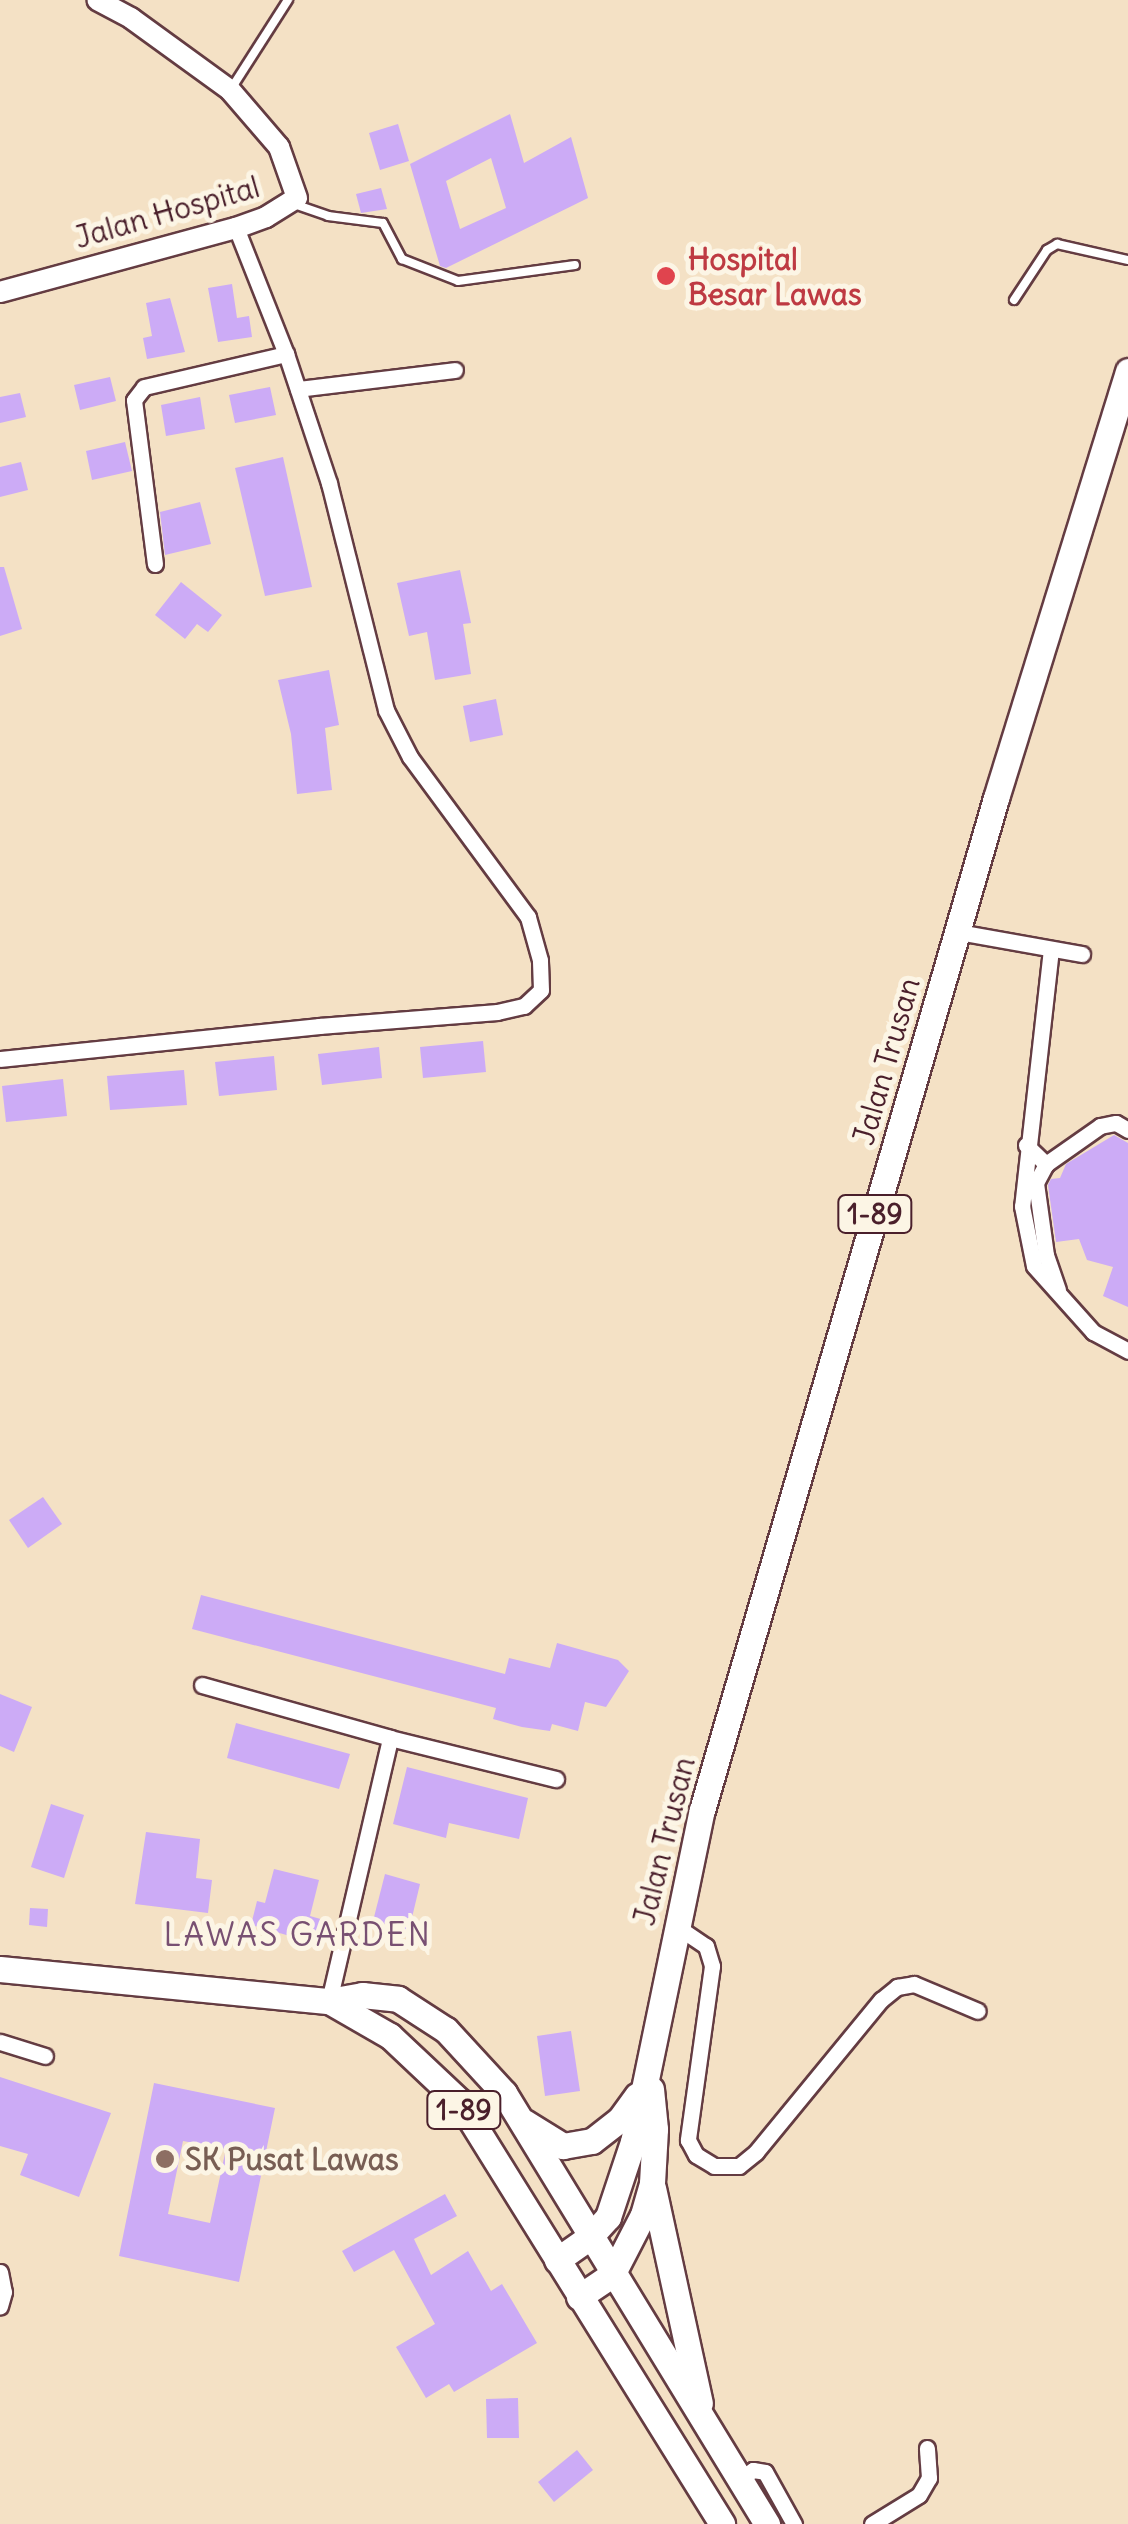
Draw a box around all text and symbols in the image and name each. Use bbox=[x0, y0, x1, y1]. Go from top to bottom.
street label: Jalan Hospital bbox=[70, 168, 264, 256]
place label: Hospital Besar Lawas bbox=[688, 241, 862, 312]
marker: Hospital Besar Lawas bbox=[653, 263, 679, 289]
street label: Jalan Trusan bbox=[845, 973, 927, 1149]
road number: 1-89 bbox=[835, 1191, 915, 1237]
street label: Jalan Trusan bbox=[626, 1753, 702, 1929]
district label: LAWAS GARDEN bbox=[164, 1916, 432, 1954]
road number: 1-89 bbox=[424, 2087, 504, 2133]
place label: SK Pusat Lawas bbox=[185, 2141, 399, 2177]
marker: SK Pusat Lawas bbox=[154, 2148, 176, 2170]

